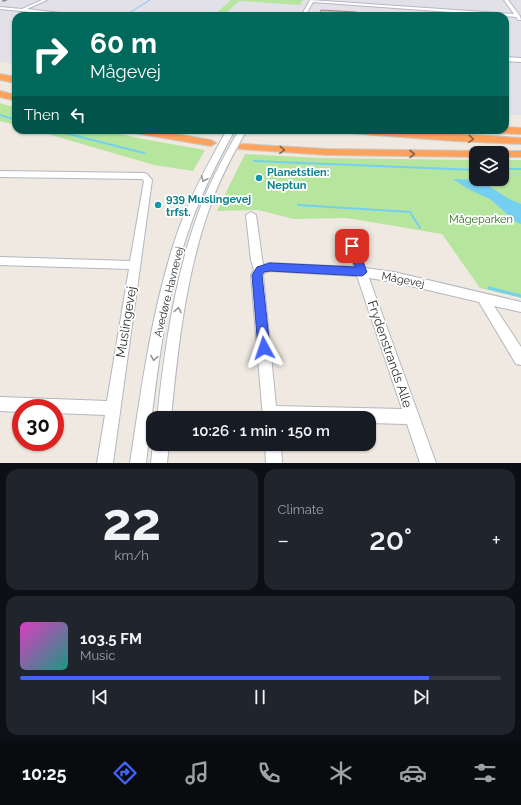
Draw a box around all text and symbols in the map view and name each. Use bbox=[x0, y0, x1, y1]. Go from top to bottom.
text: 60 m bbox=[90, 27, 157, 60]
icon: right bbox=[24, 28, 76, 80]
text: Mågevej bbox=[90, 61, 161, 82]
icon: left bbox=[67, 104, 89, 126]
text: Then bbox=[24, 106, 59, 124]
one-way arrow bbox=[468, 134, 474, 143]
one-way arrow bbox=[279, 146, 285, 155]
map controls bbox=[469, 146, 509, 186]
button: layers bbox=[469, 146, 509, 186]
one-way arrow bbox=[409, 150, 415, 158]
place label: Planetstien: Neptun bbox=[267, 166, 329, 192]
marker: Planetstien: Neptun bbox=[254, 173, 264, 183]
one-way arrow bbox=[201, 175, 209, 183]
place label: 939 Muslingevej trfst. bbox=[166, 193, 251, 219]
marker: 939 Muslingevej trfst. bbox=[153, 200, 163, 210]
park label: Mågeparken bbox=[449, 213, 513, 226]
pin bbox=[335, 229, 369, 263]
icon: arrive bbox=[341, 235, 363, 257]
street label: Avedøre Havnevej bbox=[151, 246, 187, 338]
street label: Mågevej bbox=[381, 269, 425, 291]
street label: Muslingevej bbox=[113, 285, 139, 359]
street label: Frydenstrands Alle bbox=[365, 298, 416, 410]
one-way arrow bbox=[173, 307, 182, 313]
position arrow bbox=[243, 327, 285, 369]
one-way arrow bbox=[150, 354, 158, 361]
speed limit sign: 30 bbox=[12, 399, 64, 451]
text: 10:26 · 1 min · 150 m bbox=[192, 422, 330, 440]
text: 22 bbox=[102, 491, 161, 552]
text: Climate bbox=[278, 502, 324, 517]
text: 20° bbox=[369, 522, 412, 557]
text: − bbox=[278, 527, 289, 553]
text: + bbox=[492, 527, 501, 553]
text: km/h bbox=[115, 548, 149, 563]
text: 103.5 FM bbox=[80, 630, 142, 648]
text: Music bbox=[80, 648, 115, 663]
icon: previous bbox=[89, 686, 111, 708]
icon: pause bbox=[249, 686, 271, 708]
icon: next bbox=[410, 686, 432, 708]
icon: directions bbox=[111, 759, 139, 787]
icon: music bbox=[183, 759, 211, 787]
icon: phone bbox=[255, 759, 283, 787]
icon: climate bbox=[327, 759, 355, 787]
icon: car bbox=[399, 759, 427, 787]
icon: filters bbox=[471, 759, 499, 787]
text: 10:25 bbox=[22, 763, 67, 784]

